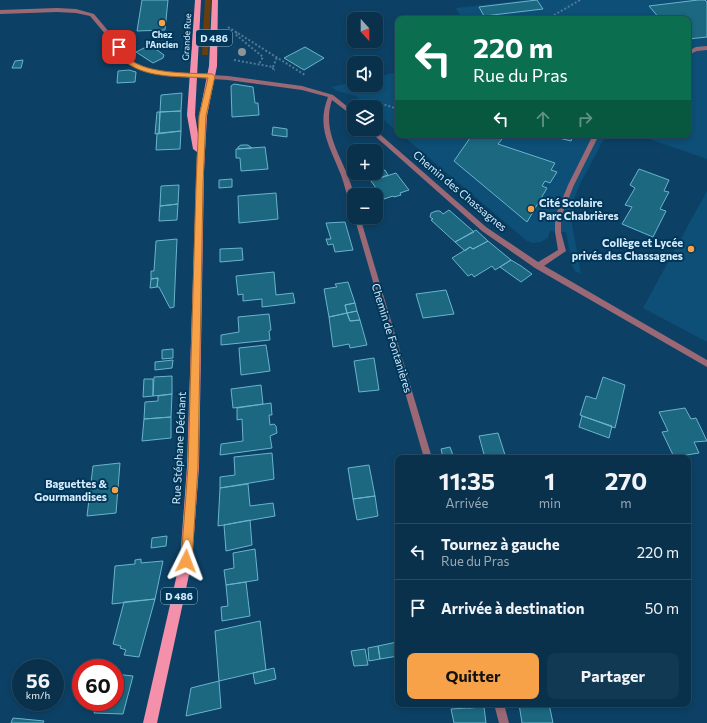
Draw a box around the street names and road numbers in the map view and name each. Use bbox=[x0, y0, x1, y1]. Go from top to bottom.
street label: Grande Rue bbox=[180, 13, 193, 61]
road number: D 486 bbox=[196, 30, 232, 46]
street label: Chemin des Chassagnes bbox=[411, 148, 510, 234]
street label: Chemin de Fontanières bbox=[370, 281, 415, 394]
street label: Rue Stéphane Déchant bbox=[169, 391, 188, 505]
road number: D 486 bbox=[161, 588, 197, 604]

